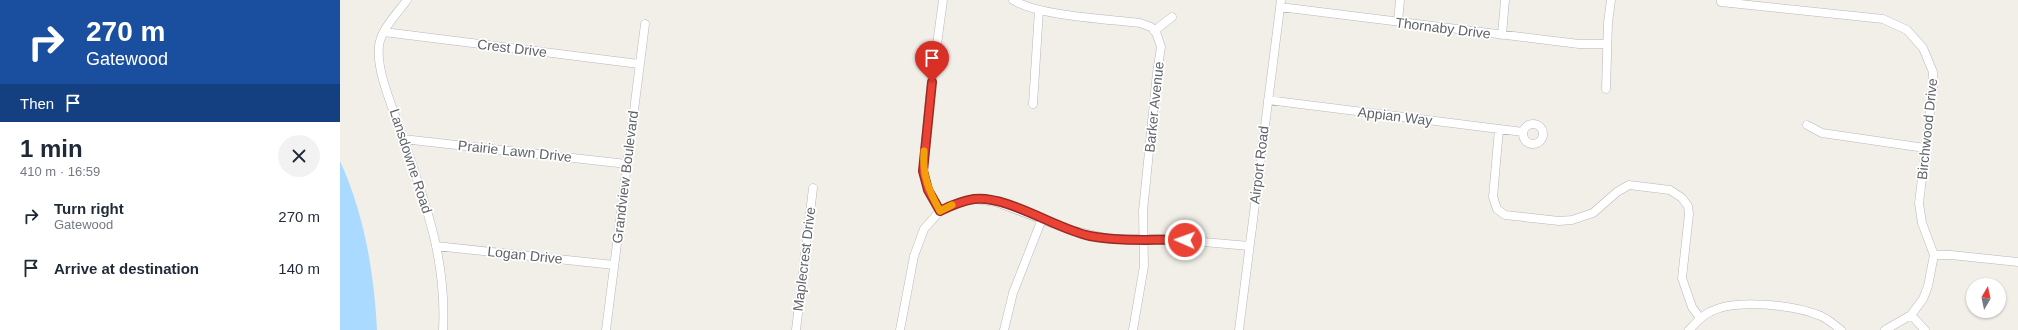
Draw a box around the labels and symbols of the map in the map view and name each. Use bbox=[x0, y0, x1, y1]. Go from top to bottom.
street label: Thornaby Drive bbox=[1395, 14, 1492, 42]
street label: Crest Drive bbox=[476, 36, 548, 60]
pin bbox=[915, 41, 949, 82]
street label: Barker Avenue bbox=[1141, 60, 1167, 153]
street label: Birchwood Drive bbox=[1914, 77, 1940, 181]
street label: Appian Way bbox=[1357, 103, 1433, 129]
street label: Lansdowne Road bbox=[387, 107, 435, 215]
street label: Grandview Boulevard bbox=[609, 110, 641, 244]
street label: Airport Road bbox=[1246, 125, 1272, 205]
street label: Prairie Lawn Drive bbox=[457, 137, 573, 165]
street label: Maplecrest Drive bbox=[790, 206, 818, 312]
position arrow bbox=[1164, 219, 1206, 261]
street label: Logan Drive bbox=[487, 243, 564, 267]
north arrow bbox=[1966, 278, 2006, 318]

